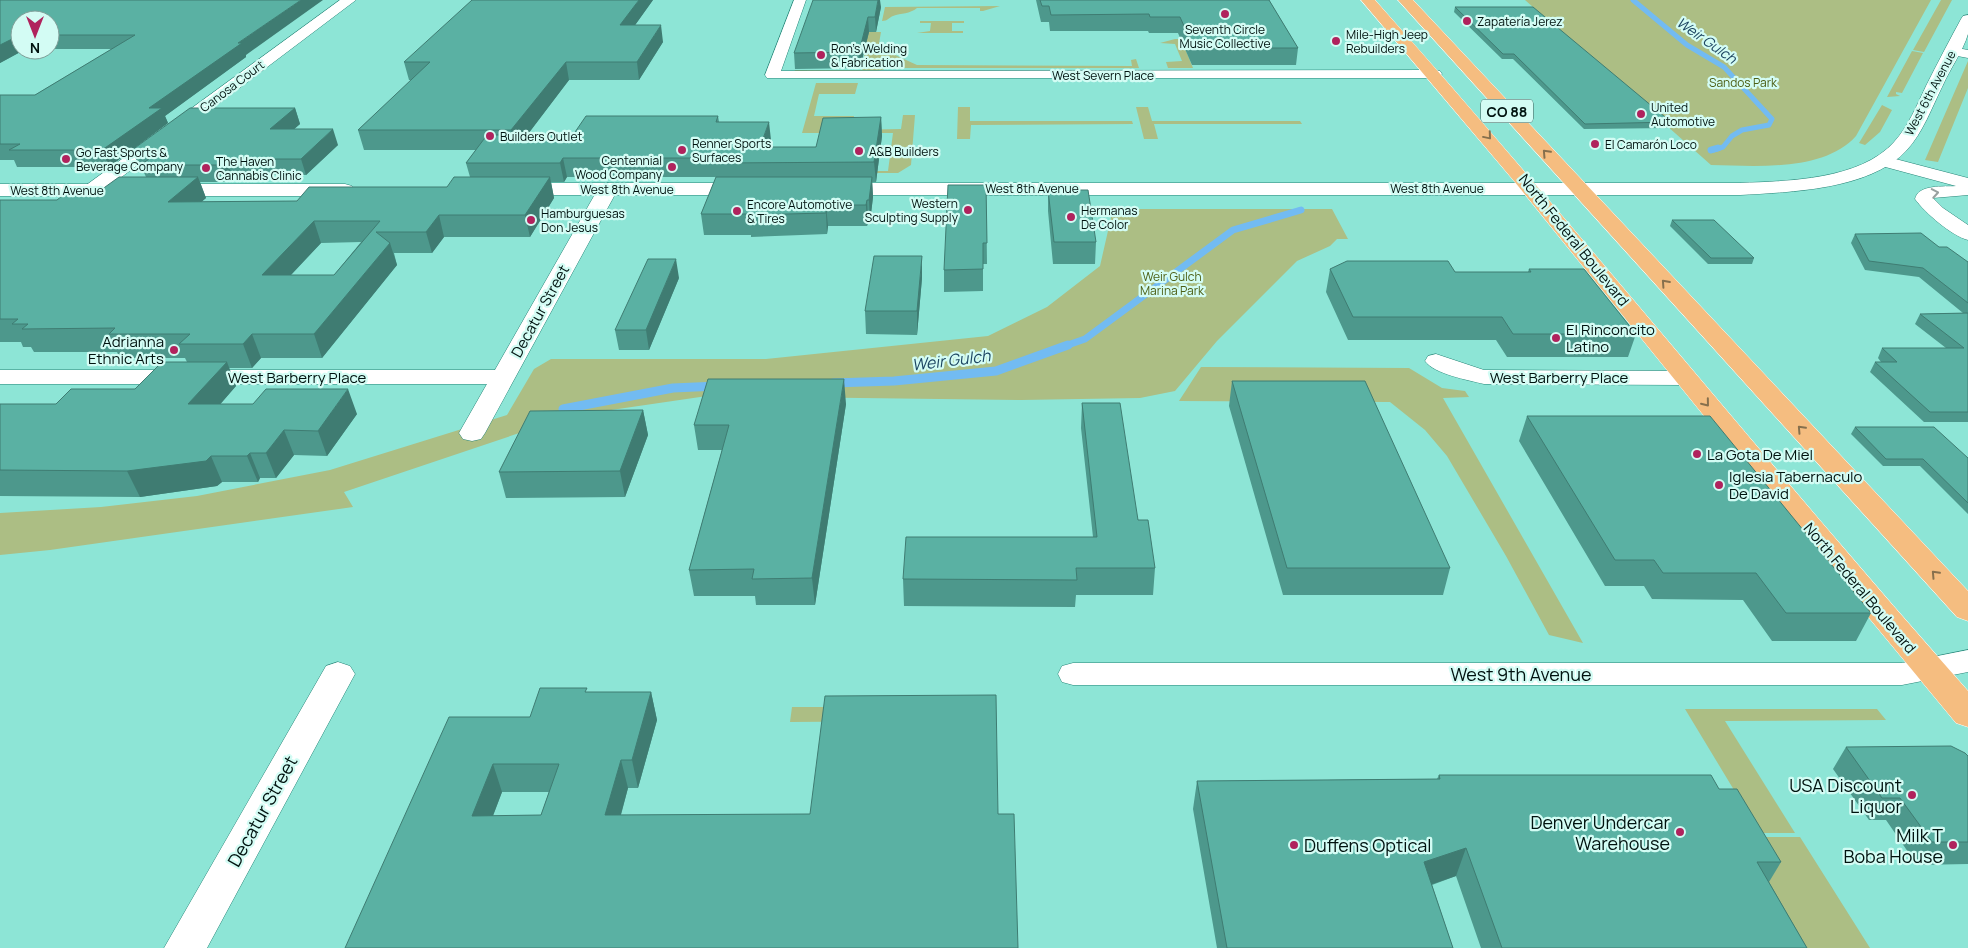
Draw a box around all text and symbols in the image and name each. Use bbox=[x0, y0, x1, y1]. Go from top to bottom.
marker: Seventh Circle Music Collective bbox=[1219, 8, 1231, 20]
north arrow bbox=[10, 10, 60, 60]
water label: Weir Gulch bbox=[1673, 12, 1741, 68]
place label: Zapatería Jerez bbox=[1477, 13, 1563, 30]
marker: Zapatería Jerez bbox=[1461, 15, 1473, 27]
place label: Seventh Circle Music Collective bbox=[1180, 21, 1270, 52]
place label: Mile-High Jeep Rebuilders bbox=[1346, 26, 1428, 57]
marker: Mile-High Jeep Rebuilders bbox=[1330, 35, 1342, 47]
text: N bbox=[30, 39, 40, 58]
place label: Ron's Welding & Fabrication bbox=[831, 40, 907, 71]
street label: West 6th Avenue bbox=[1900, 48, 1960, 138]
marker: Ron's Welding & Fabrication bbox=[815, 49, 827, 61]
street label: Canosa Court bbox=[196, 56, 268, 116]
street label: West Severn Place bbox=[1052, 67, 1154, 84]
park label: Sandos Park bbox=[1709, 74, 1778, 91]
place label: United Automotive bbox=[1651, 99, 1715, 130]
road number: CO 88 bbox=[1481, 100, 1533, 122]
marker: United Automotive bbox=[1635, 108, 1647, 120]
place label: Builders Outlet bbox=[500, 128, 582, 145]
marker: Builders Outlet bbox=[484, 130, 496, 142]
one-way arrow bbox=[1483, 131, 1492, 140]
place label: Renner Sports Surfaces bbox=[692, 135, 771, 166]
place label: El Camarón Loco bbox=[1605, 136, 1697, 153]
marker: El Camarón Loco bbox=[1589, 138, 1601, 150]
place label: A&B Builders bbox=[869, 143, 939, 160]
place label: Go Fast Sports & Beverage Company bbox=[76, 144, 184, 175]
marker: Renner Sports Surfaces bbox=[676, 144, 688, 156]
marker: A&B Builders bbox=[853, 145, 865, 157]
one-way arrow bbox=[1542, 149, 1551, 158]
place label: Centennial Wood Company bbox=[575, 152, 663, 183]
marker: Go Fast Sports & Beverage Company bbox=[60, 153, 72, 165]
place label: The Haven Cannabis Clinic bbox=[216, 153, 302, 184]
marker: Centennial Wood Company bbox=[666, 161, 678, 173]
marker: The Haven Cannabis Clinic bbox=[200, 162, 212, 174]
street label: North Federal Boulevard bbox=[1514, 169, 1634, 311]
street label: West 8th Avenue bbox=[985, 180, 1079, 197]
street label: West 8th Avenue bbox=[1390, 180, 1484, 197]
street label: West 8th Avenue bbox=[580, 181, 674, 198]
street label: West 8th Avenue bbox=[10, 182, 104, 199]
one-way arrow bbox=[1931, 188, 1940, 198]
place label: Western Sculpting Supply bbox=[865, 195, 959, 226]
place label: Encore Automotive & Tires bbox=[747, 196, 852, 227]
place label: Hermanas De Color bbox=[1081, 202, 1138, 233]
marker: Western Sculpting Supply bbox=[962, 204, 974, 216]
place label: Hamburguesas Don Jesus bbox=[541, 205, 625, 236]
marker: Encore Automotive & Tires bbox=[731, 205, 743, 217]
marker: Hermanas De Color bbox=[1065, 211, 1077, 223]
marker: Hamburguesas Don Jesus bbox=[525, 214, 537, 226]
street label: Decatur Street bbox=[506, 261, 574, 361]
park label: Weir Gulch Marina Park bbox=[1140, 268, 1205, 299]
one-way arrow bbox=[1662, 280, 1671, 289]
place label: El Rinconcito Latino bbox=[1566, 319, 1655, 357]
place label: Adrianna Ethnic Arts bbox=[88, 331, 164, 369]
marker: El Rinconcito Latino bbox=[1550, 332, 1562, 344]
marker: Adrianna Ethnic Arts bbox=[168, 344, 180, 356]
water label: Weir Gulch bbox=[910, 344, 992, 376]
street label: West Barberry Place bbox=[228, 367, 367, 388]
street label: West Barberry Place bbox=[1490, 367, 1629, 388]
one-way arrow bbox=[1700, 397, 1709, 406]
one-way arrow bbox=[1798, 426, 1807, 435]
place label: La Gota De Miel bbox=[1707, 444, 1813, 465]
marker: La Gota De Miel bbox=[1691, 448, 1703, 460]
place label: Iglesia Tabernaculo De David bbox=[1729, 466, 1863, 504]
marker: Iglesia Tabernaculo De David bbox=[1713, 479, 1725, 491]
street label: North Federal Boulevard bbox=[1799, 518, 1921, 658]
one-way arrow bbox=[1932, 571, 1941, 580]
street label: West 9th Avenue bbox=[1451, 662, 1591, 686]
street label: Decatur Street bbox=[222, 751, 302, 871]
place label: USA Discount Liquor bbox=[1789, 773, 1903, 818]
marker: USA Discount Liquor bbox=[1906, 789, 1918, 801]
place label: Denver Undercar Warehouse bbox=[1530, 810, 1670, 855]
place label: Milk T Boba House bbox=[1843, 823, 1943, 868]
marker: Denver Undercar Warehouse bbox=[1674, 826, 1686, 838]
place label: Duffens Optical bbox=[1304, 833, 1432, 857]
marker: Duffens Optical bbox=[1288, 839, 1300, 851]
marker: Milk T Boba House bbox=[1947, 839, 1959, 851]

